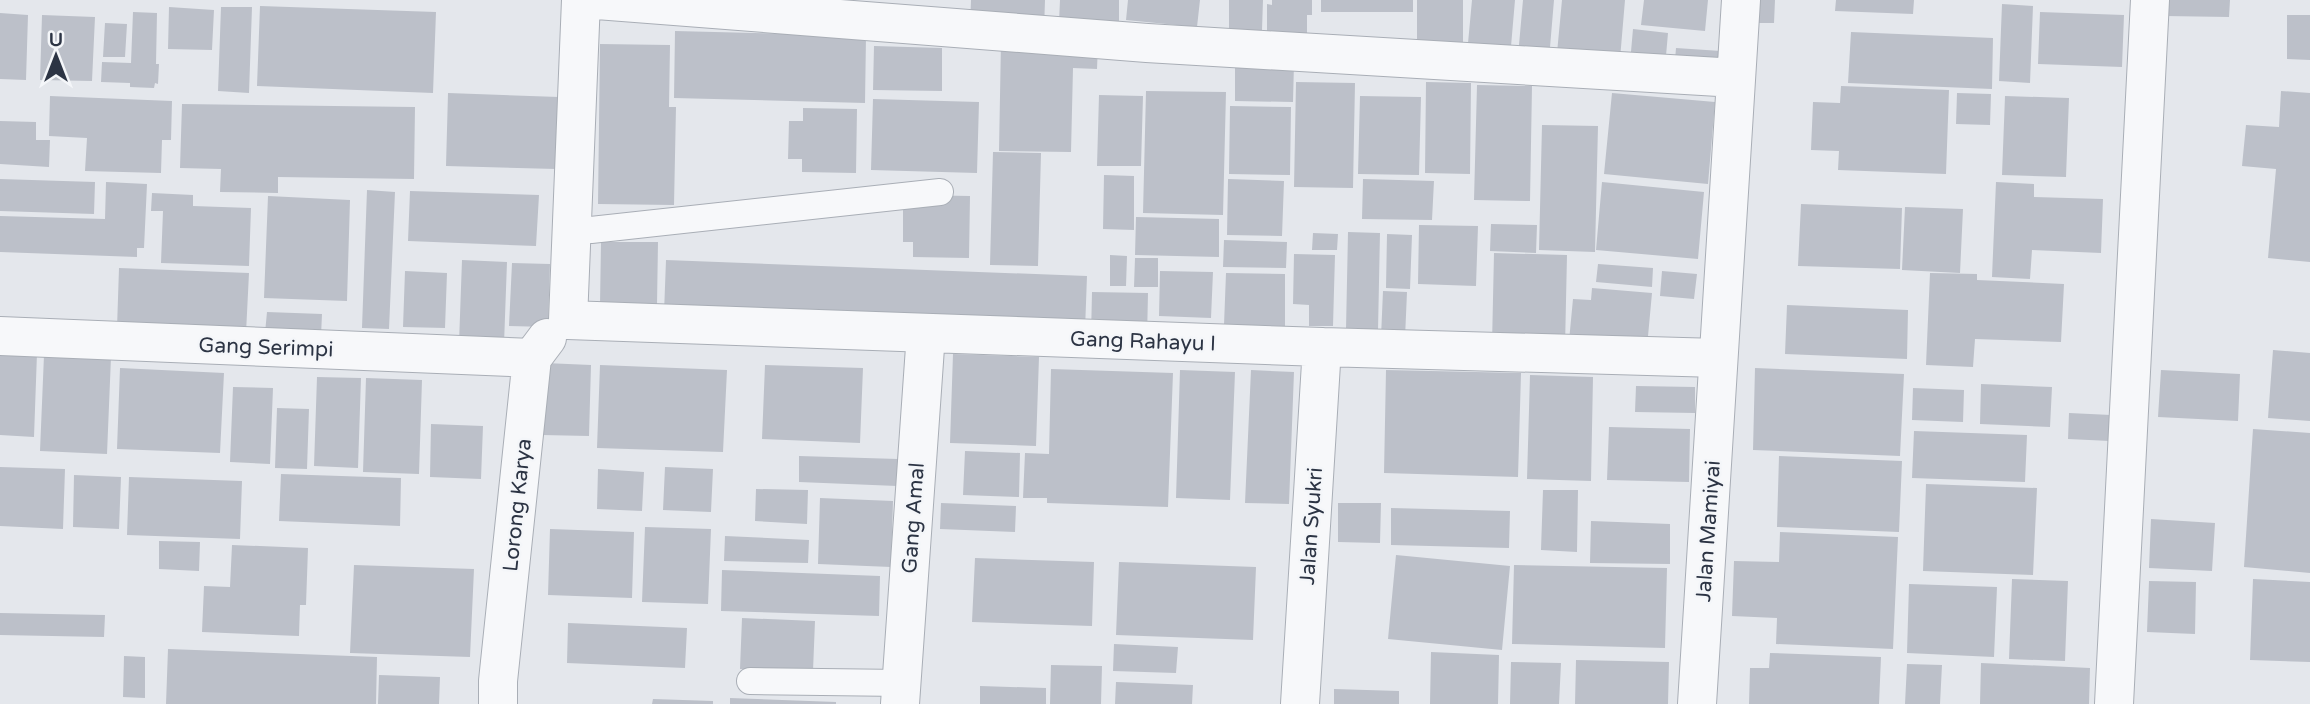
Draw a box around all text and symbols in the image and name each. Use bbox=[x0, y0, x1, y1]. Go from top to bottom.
north arrow bbox=[21, 21, 91, 91]
text: U bbox=[49, 29, 63, 51]
street label: Gang Rahayu I bbox=[1070, 326, 1216, 357]
street label: Gang Serimpi bbox=[198, 333, 334, 362]
street label: Lorong Karya bbox=[498, 437, 537, 573]
street label: Jalan Mamiyai bbox=[1691, 460, 1726, 603]
street label: Gang Amal bbox=[897, 462, 930, 574]
street label: Jalan Syukri bbox=[1295, 466, 1328, 586]

